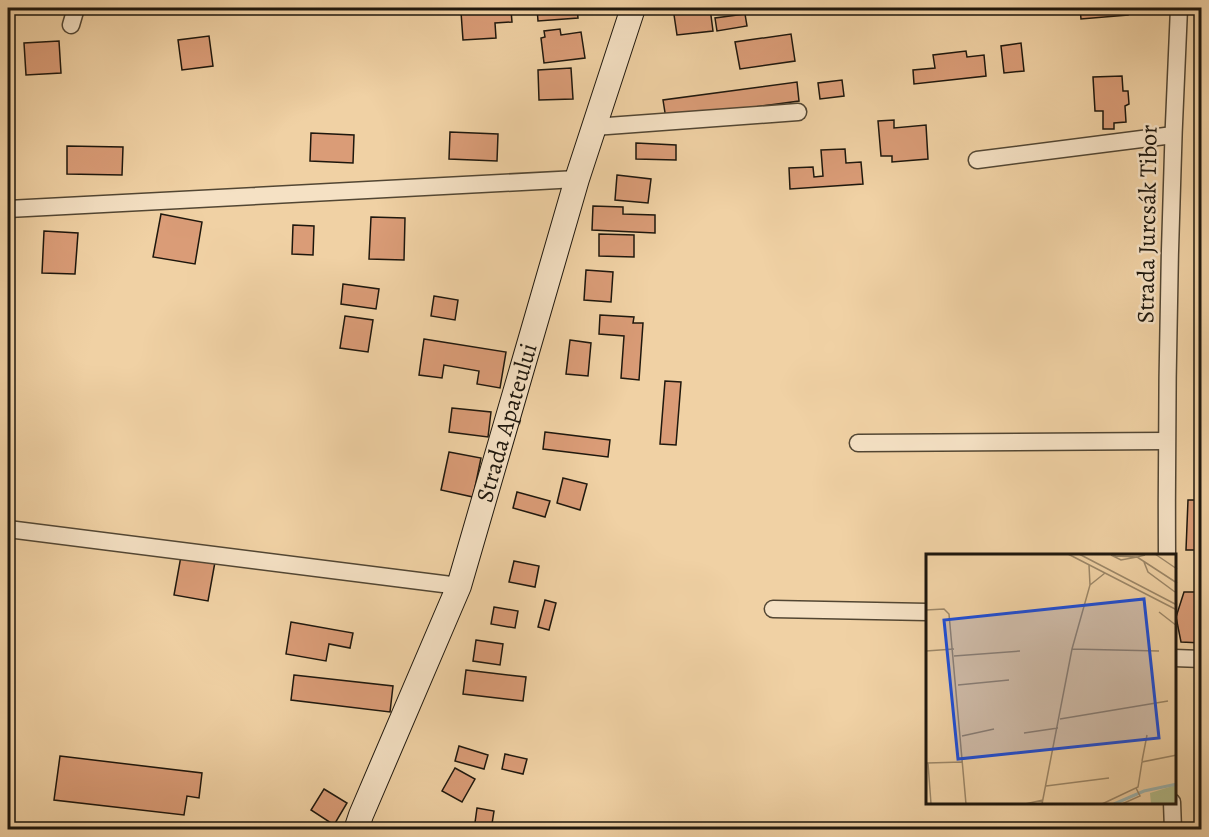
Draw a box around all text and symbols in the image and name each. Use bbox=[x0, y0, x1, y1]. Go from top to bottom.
street label: Strada Jurcsák Tibor bbox=[1129, 124, 1165, 324]
street label: Strada Apateului bbox=[468, 339, 545, 506]
inset map bbox=[926, 554, 1176, 804]

